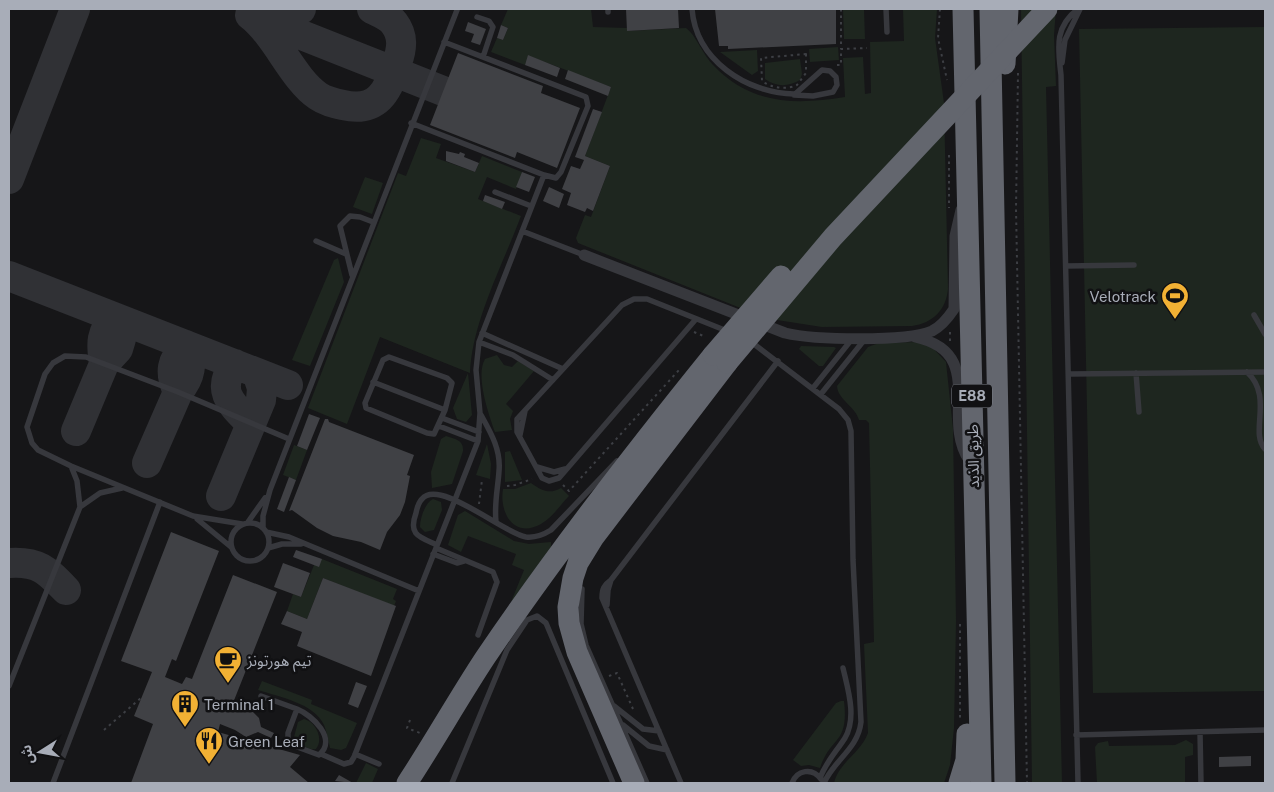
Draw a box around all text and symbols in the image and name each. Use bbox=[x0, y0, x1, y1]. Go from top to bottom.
sports icon: Velotrack bbox=[1160, 281, 1190, 320]
place label: Velotrack bbox=[1090, 288, 1156, 305]
road number: E88 bbox=[952, 384, 992, 408]
street label: طريق الذيد bbox=[964, 424, 984, 488]
cafe icon: تيم هورتونز bbox=[213, 645, 243, 684]
place label: تيم هورتونز bbox=[246, 652, 311, 672]
building icon: Terminal 1 bbox=[170, 689, 200, 728]
place label: Terminal 1 bbox=[204, 696, 274, 713]
restaurant icon: Green Leaf bbox=[194, 726, 224, 765]
north arrow bbox=[15, 727, 65, 777]
place label: Green Leaf bbox=[228, 733, 305, 750]
text: ش bbox=[18, 744, 37, 765]

